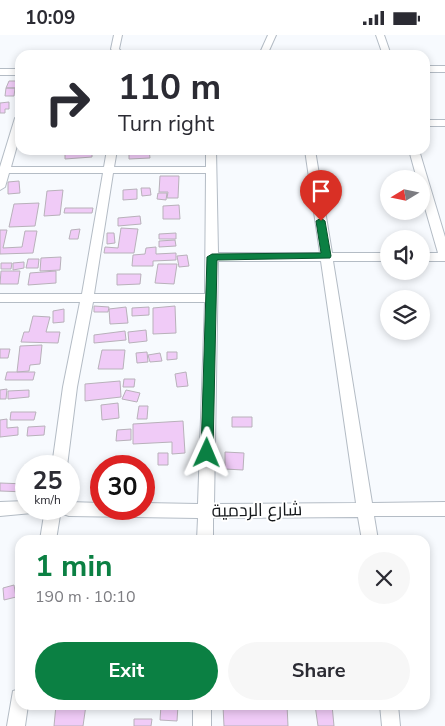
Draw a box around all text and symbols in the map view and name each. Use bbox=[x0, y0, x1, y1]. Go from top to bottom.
text: 10:09 bbox=[25, 5, 75, 31]
text: 110 m bbox=[118, 64, 221, 111]
icon: right bbox=[35, 70, 100, 135]
text: Turn right bbox=[118, 109, 214, 139]
pin bbox=[300, 170, 342, 221]
north arrow bbox=[380, 170, 430, 220]
map controls bbox=[380, 170, 430, 340]
icon: arrive bbox=[307, 177, 335, 205]
button: sound bbox=[380, 230, 430, 280]
button: layers bbox=[380, 290, 430, 340]
position arrow bbox=[180, 426, 232, 478]
speed limit sign: 30 bbox=[90, 455, 155, 520]
text: 25 bbox=[32, 464, 63, 498]
text: km/h bbox=[34, 492, 61, 508]
street label: شارع الردمية bbox=[211, 497, 303, 523]
text: 1 min bbox=[35, 546, 113, 587]
button: close bbox=[358, 552, 410, 604]
text: 190 m · 10:10 bbox=[35, 586, 136, 608]
button: Exit bbox=[35, 642, 218, 700]
button: Share bbox=[228, 642, 410, 700]

